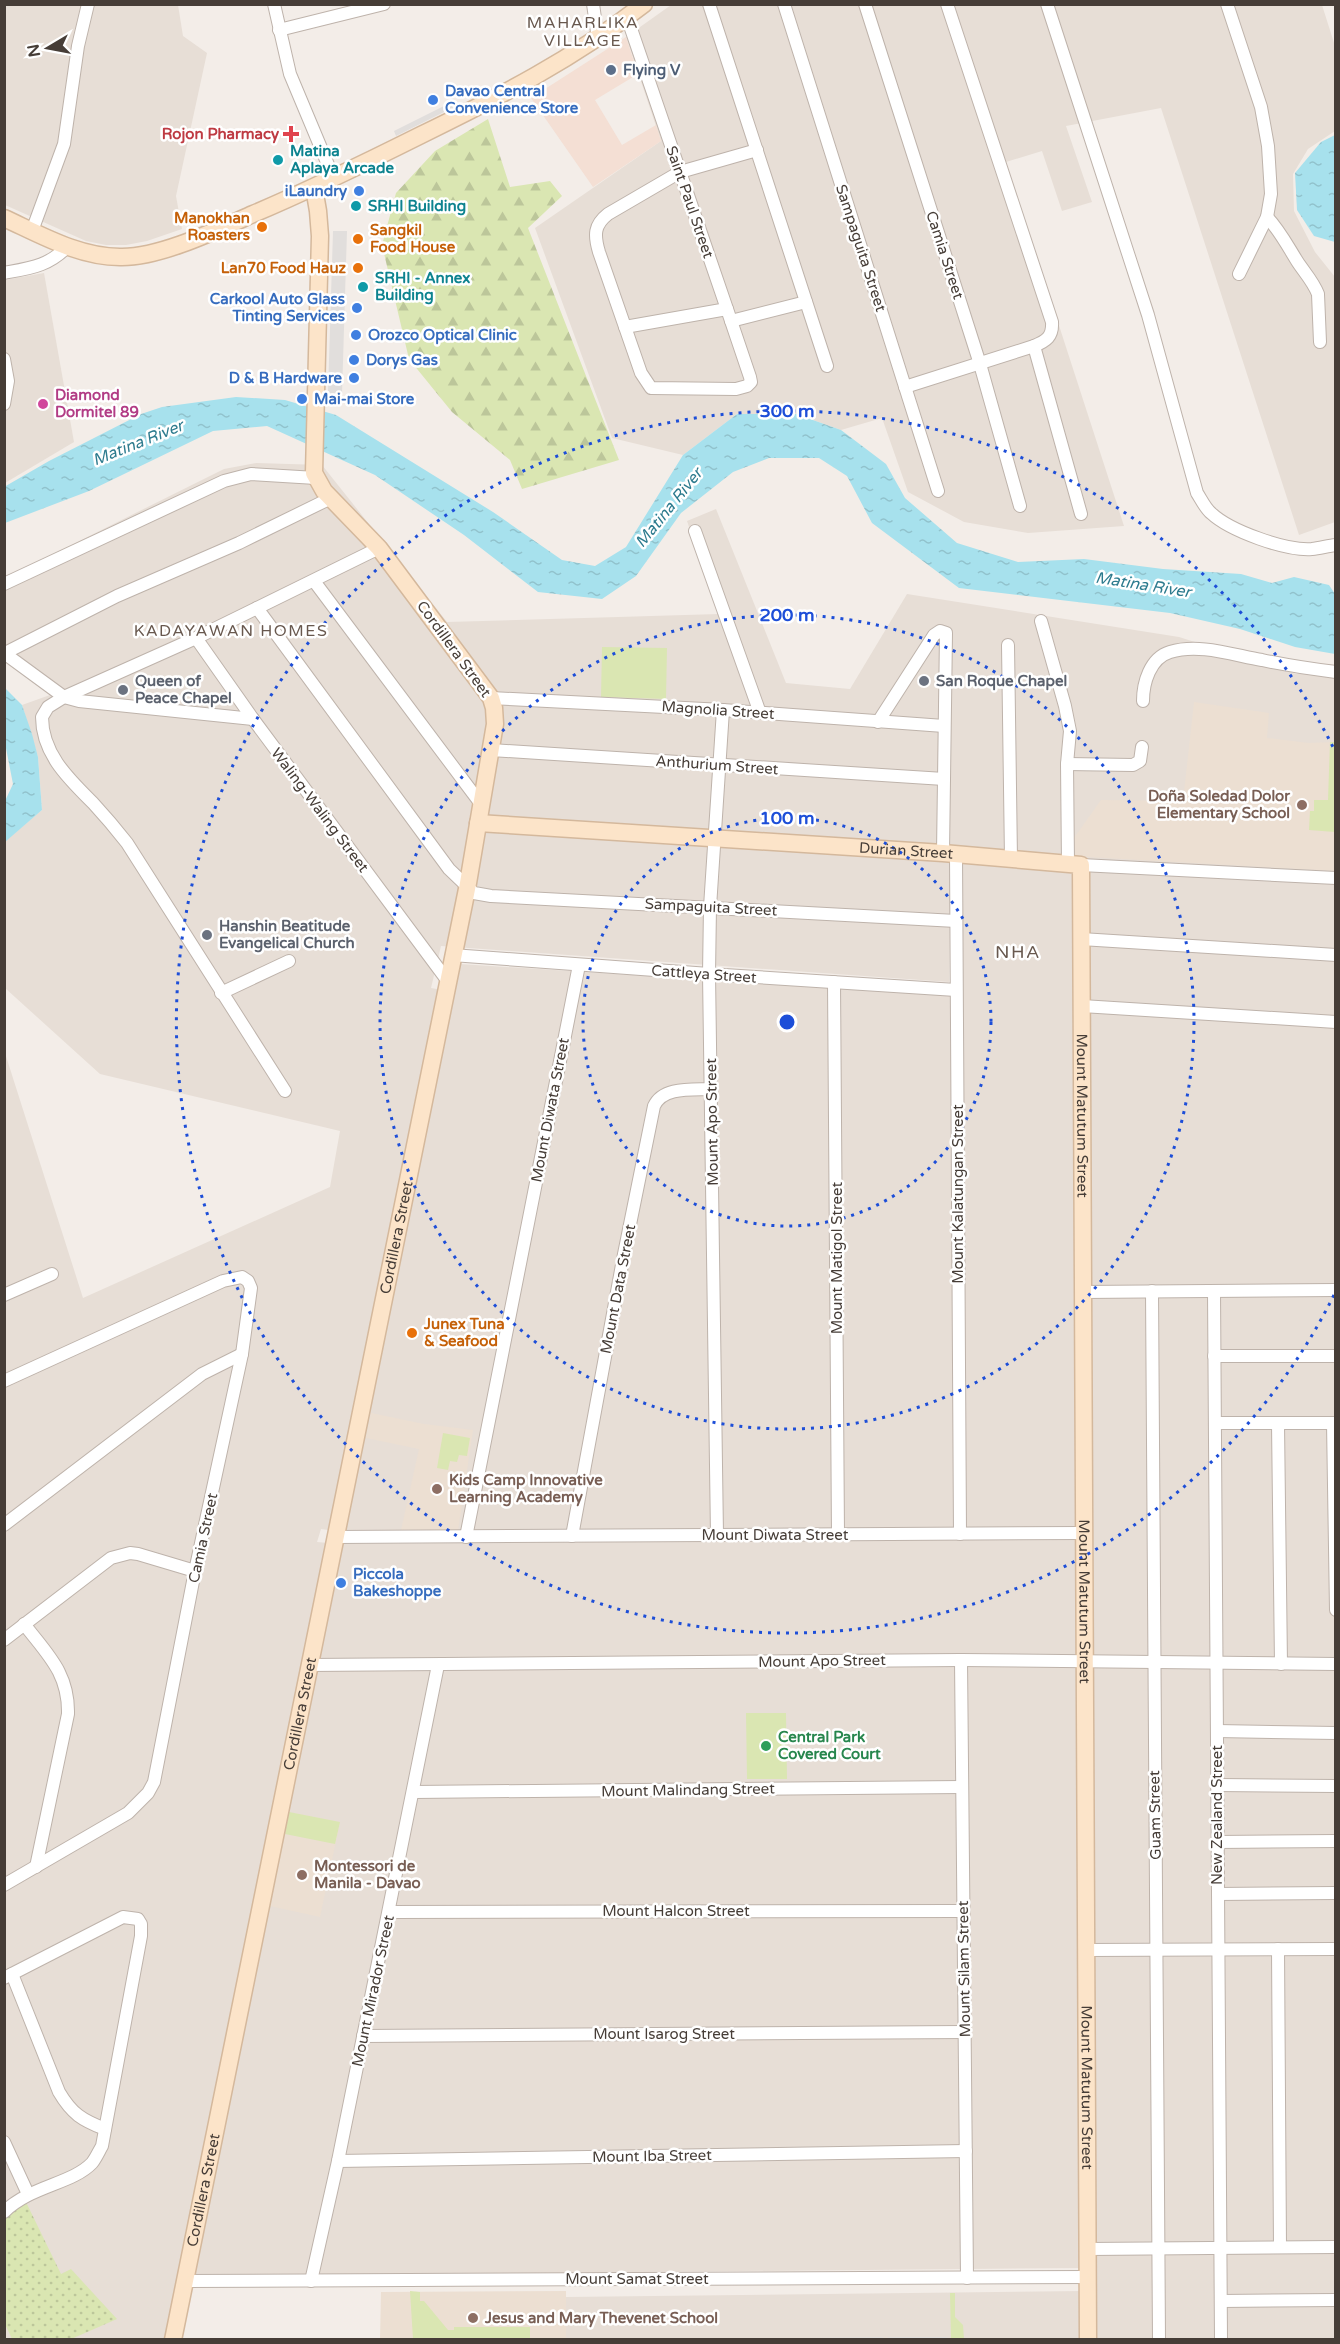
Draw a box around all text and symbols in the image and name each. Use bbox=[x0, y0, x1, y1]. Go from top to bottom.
district label: MAHARLIKA VILLAGE bbox=[527, 13, 639, 51]
north arrow bbox=[18, 18, 78, 78]
text: N bbox=[23, 42, 45, 58]
place label: Flying V bbox=[623, 61, 681, 80]
marker: Flying V bbox=[604, 63, 618, 77]
place label: Davao Central Convenience Store bbox=[445, 82, 579, 117]
marker: Davao Central Convenience Store bbox=[426, 93, 440, 107]
place label: Rojon Pharmacy bbox=[162, 125, 279, 144]
marker: Rojon Pharmacy bbox=[284, 127, 298, 141]
place label: Matina Aplaya Arcade bbox=[290, 142, 394, 178]
street label: Saint Paul Street bbox=[662, 143, 718, 261]
marker: Matina Aplaya Arcade bbox=[271, 153, 285, 167]
place label: iLaundry bbox=[285, 182, 347, 201]
street label: Sampaguita Street bbox=[832, 182, 890, 314]
marker: iLaundry bbox=[352, 184, 366, 198]
place label: SRHI Building bbox=[368, 197, 466, 216]
marker: SRHI Building bbox=[349, 199, 363, 213]
place label: Manokhan Roasters bbox=[174, 209, 250, 244]
street label: Camia Street bbox=[922, 209, 968, 302]
marker: Manokhan Roasters bbox=[255, 220, 269, 234]
place label: Sangkil Food House bbox=[370, 221, 456, 256]
marker: Sangkil Food House bbox=[351, 232, 365, 246]
place label: Lan70 Food Hauz bbox=[221, 259, 347, 277]
marker: Lan70 Food Hauz bbox=[351, 261, 365, 275]
place label: SRHI - Annex Building bbox=[375, 269, 470, 305]
marker: SRHI - Annex Building bbox=[356, 280, 370, 294]
place label: Carkool Auto Glass Tinting Services bbox=[210, 290, 345, 326]
marker: Carkool Auto Glass Tinting Services bbox=[350, 301, 364, 315]
place label: Orozco Optical Clinic bbox=[368, 326, 517, 345]
marker: Orozco Optical Clinic bbox=[349, 328, 363, 342]
place label: Dorys Gas bbox=[366, 351, 438, 370]
marker: Dorys Gas bbox=[347, 353, 361, 367]
place label: D & B Hardware bbox=[229, 369, 343, 387]
marker: D & B Hardware bbox=[347, 371, 361, 385]
place label: Diamond Dormitel 89 bbox=[55, 386, 139, 421]
place label: Mai-mai Store bbox=[314, 390, 415, 408]
marker: Mai-mai Store bbox=[295, 392, 309, 406]
marker: Diamond Dormitel 89 bbox=[36, 397, 50, 411]
text: 300 m bbox=[759, 400, 815, 422]
water label: Matina River bbox=[90, 415, 188, 470]
water label: Matina River bbox=[631, 463, 708, 552]
water label: Matina River bbox=[1094, 568, 1194, 603]
street label: Cordillera Street bbox=[413, 597, 495, 701]
text: 200 m bbox=[759, 604, 815, 626]
district label: KADAYAWAN HOMES bbox=[134, 621, 328, 641]
place label: Queen of Peace Chapel bbox=[135, 672, 232, 708]
place label: San Roque Chapel bbox=[936, 672, 1067, 691]
marker: San Roque Chapel bbox=[917, 674, 931, 688]
marker: Queen of Peace Chapel bbox=[116, 683, 130, 697]
street label: Magnolia Street bbox=[661, 697, 775, 723]
street label: Waling-Waling Street bbox=[267, 744, 373, 876]
street label: Anthurium Street bbox=[655, 752, 779, 778]
place label: Doña Soledad Dolor Elementary School bbox=[1148, 787, 1290, 823]
marker: Doña Soledad Dolor Elementary School bbox=[1295, 798, 1309, 812]
text: 100 m bbox=[759, 807, 815, 829]
street label: Durian Street bbox=[859, 839, 954, 863]
street label: Sampaguita Street bbox=[644, 895, 778, 919]
place label: Hanshin Beatitude Evangelical Church bbox=[219, 917, 355, 953]
marker: Hanshin Beatitude Evangelical Church bbox=[200, 928, 214, 942]
district label: NHA bbox=[995, 941, 1041, 963]
street label: Cattleya Street bbox=[651, 961, 757, 987]
centre of rings bbox=[777, 1012, 797, 1032]
street label: Mount Matutum Street bbox=[1073, 1033, 1092, 1198]
street label: Mount Diwata Street bbox=[527, 1036, 573, 1184]
street label: Mount Apo Street bbox=[702, 1058, 722, 1186]
street label: Mount Kalatungan Street bbox=[949, 1104, 967, 1284]
street label: Cordillera Street bbox=[376, 1179, 417, 1296]
street label: Mount Matigol Street bbox=[828, 1182, 846, 1334]
street label: Mount Data Street bbox=[597, 1223, 639, 1355]
place label: Junex Tuna & Seafood bbox=[423, 1315, 505, 1350]
marker: Junex Tuna & Seafood bbox=[405, 1326, 419, 1340]
place label: Kids Camp Innovative Learning Academy bbox=[449, 1471, 603, 1507]
marker: Kids Camp Innovative Learning Academy bbox=[430, 1482, 444, 1496]
street label: Camia Street bbox=[185, 1491, 221, 1585]
street label: Mount Matutum Street bbox=[1075, 1519, 1094, 1684]
street label: Mount Diwata Street bbox=[702, 1526, 849, 1544]
place label: Piccola Bakeshoppe bbox=[353, 1565, 442, 1601]
marker: Piccola Bakeshoppe bbox=[334, 1576, 348, 1590]
street label: Mount Apo Street bbox=[758, 1651, 886, 1671]
street label: Cordillera Street bbox=[280, 1655, 320, 1772]
place label: Central Park Covered Court bbox=[778, 1728, 881, 1763]
marker: Central Park Covered Court bbox=[759, 1739, 773, 1753]
street label: New Zealand Street bbox=[1208, 1745, 1226, 1885]
street label: Guam Street bbox=[1145, 1770, 1165, 1860]
street label: Mount Malindang Street bbox=[601, 1779, 775, 1801]
place label: Montessori de Manila - Davao bbox=[314, 1857, 421, 1892]
marker: Montessori de Manila - Davao bbox=[295, 1868, 309, 1882]
street label: Mount Silam Street bbox=[954, 1900, 974, 2037]
street label: Mount Halcon Street bbox=[602, 1902, 750, 1920]
street label: Mount Mirador Street bbox=[348, 1913, 398, 2068]
street label: Mount Matutum Street bbox=[1077, 2005, 1096, 2170]
street label: Mount Isarog Street bbox=[593, 2025, 735, 2043]
street label: Cordillera Street bbox=[183, 2132, 224, 2248]
street label: Mount Iba Street bbox=[592, 2146, 712, 2166]
street label: Mount Samat Street bbox=[565, 2270, 709, 2288]
place label: Jesus and Mary Thevenet School bbox=[484, 2309, 718, 2328]
marker: Jesus and Mary Thevenet School bbox=[466, 2311, 480, 2325]

